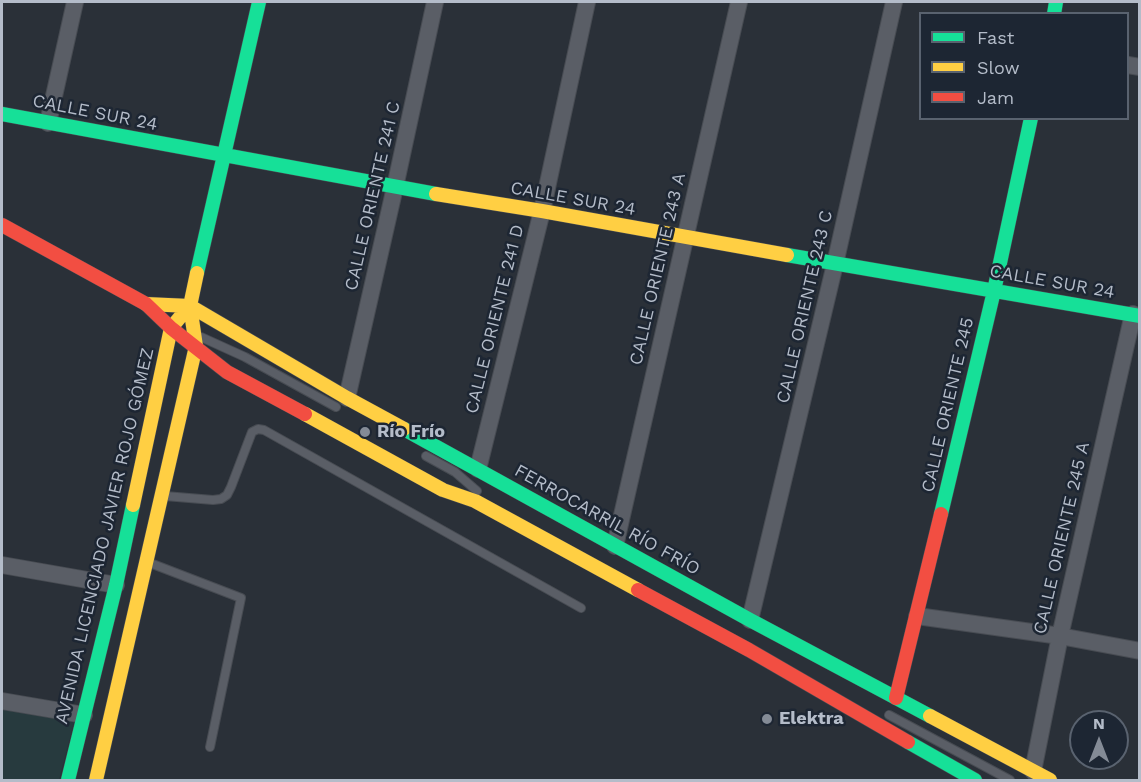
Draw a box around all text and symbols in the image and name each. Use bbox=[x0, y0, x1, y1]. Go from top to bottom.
legend bbox=[919, 12, 1129, 120]
text: Fast bbox=[977, 27, 1014, 48]
text: Slow bbox=[977, 57, 1020, 78]
text: Jam bbox=[977, 87, 1014, 108]
street label: CALLE SUR 24 bbox=[31, 90, 159, 136]
street label: CALLE ORIENTE 241 C bbox=[341, 99, 405, 293]
street label: CALLE ORIENTE 243 A bbox=[625, 171, 691, 367]
street label: CALLE SUR 24 bbox=[509, 177, 637, 221]
street label: CALLE ORIENTE 243 C bbox=[772, 208, 838, 406]
street label: CALLE ORIENTE 241 D bbox=[461, 222, 529, 416]
street label: CALLE SUR 24 bbox=[988, 260, 1116, 304]
street label: CALLE ORIENTE 245 bbox=[917, 315, 979, 495]
street label: AVENIDA LICENCIADO JAVIER ROJO GÓMEZ bbox=[51, 346, 159, 726]
place label: Río Frío bbox=[377, 421, 445, 443]
marker: Río Frío bbox=[358, 425, 372, 439]
street label: CALLE ORIENTE 245 A bbox=[1029, 440, 1095, 636]
street label: FERROCARRIL RÍO FRÍO bbox=[510, 460, 704, 580]
place label: Elektra bbox=[779, 708, 844, 730]
north arrow bbox=[1069, 710, 1129, 770]
marker: Elektra bbox=[760, 712, 774, 726]
text: N bbox=[1093, 714, 1105, 733]

